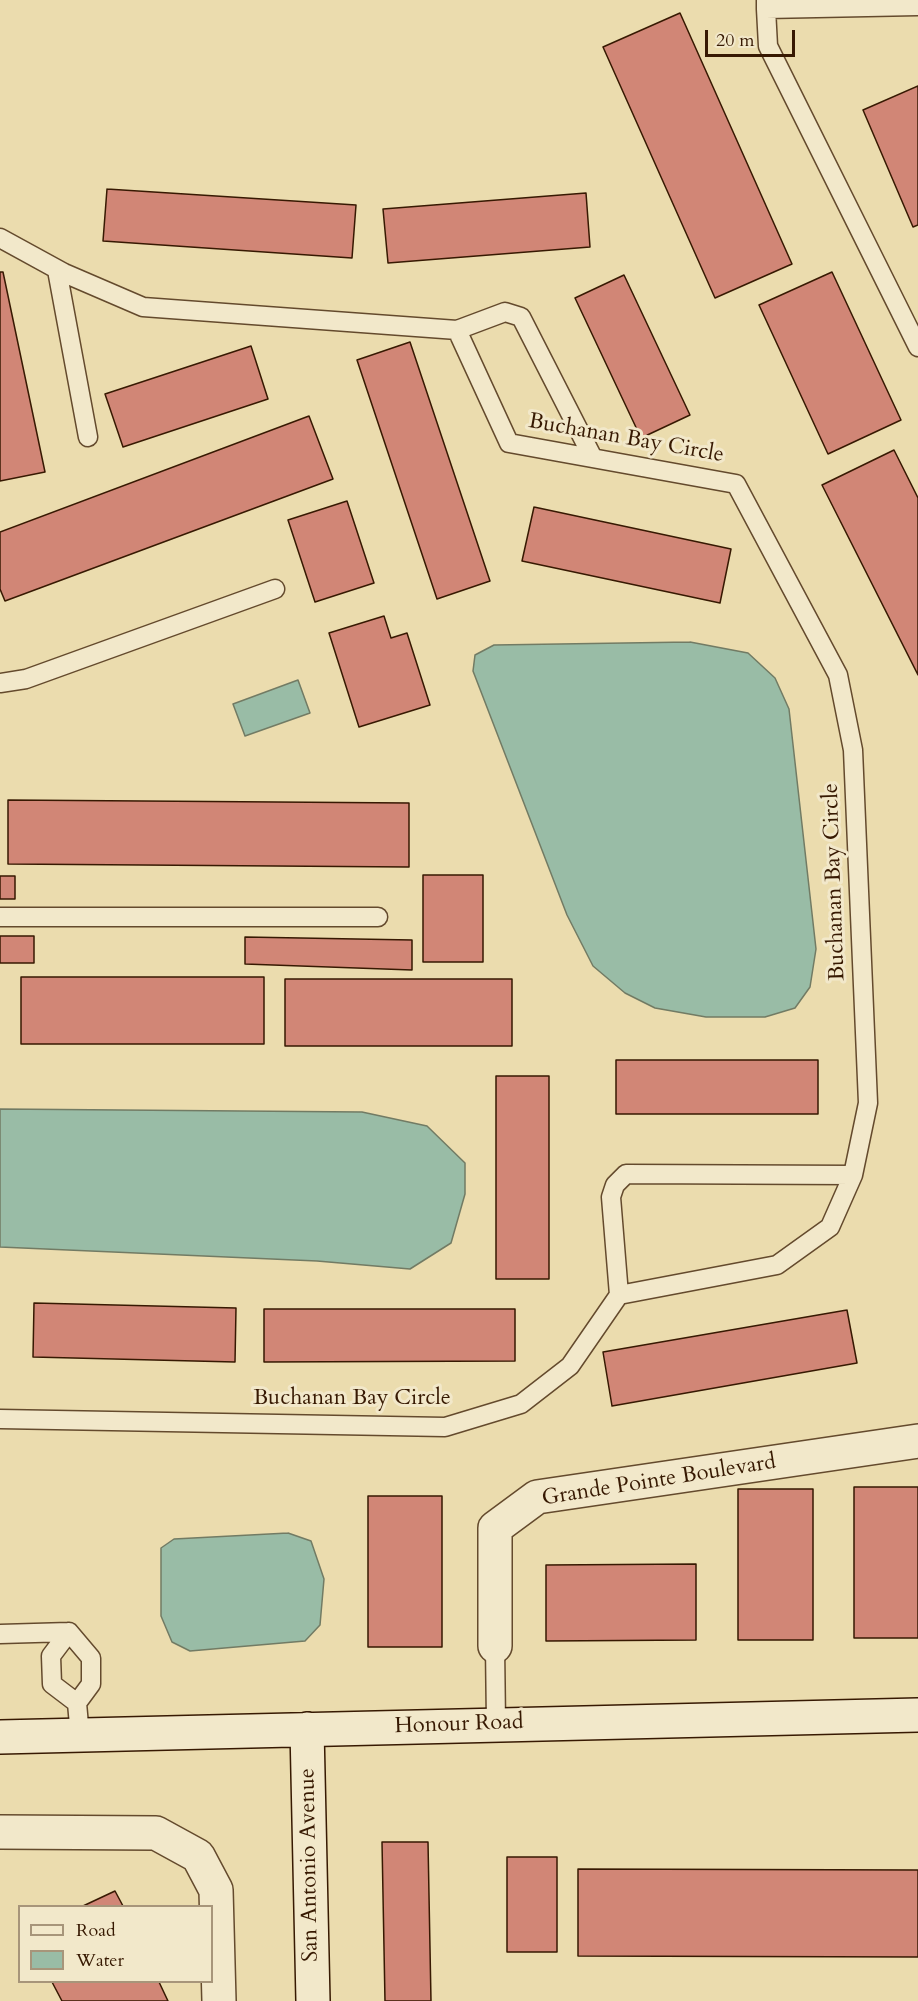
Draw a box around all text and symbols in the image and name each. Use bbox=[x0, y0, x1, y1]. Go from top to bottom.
scale bar bbox=[708, 18, 798, 56]
text: 20 m bbox=[716, 28, 755, 53]
street label: Buchanan Bay Circle bbox=[526, 409, 726, 469]
street label: Buchanan Bay Circle bbox=[818, 783, 852, 981]
street label: Buchanan Bay Circle bbox=[253, 1386, 451, 1412]
street label: Grande Pointe Boulevard bbox=[540, 1449, 778, 1513]
street label: Honour Road bbox=[394, 1710, 524, 1740]
street label: San Antonio Avenue bbox=[295, 1768, 325, 1962]
legend bbox=[18, 1905, 213, 1983]
text: Road bbox=[76, 1918, 116, 1943]
text: Water bbox=[76, 1948, 124, 1973]

